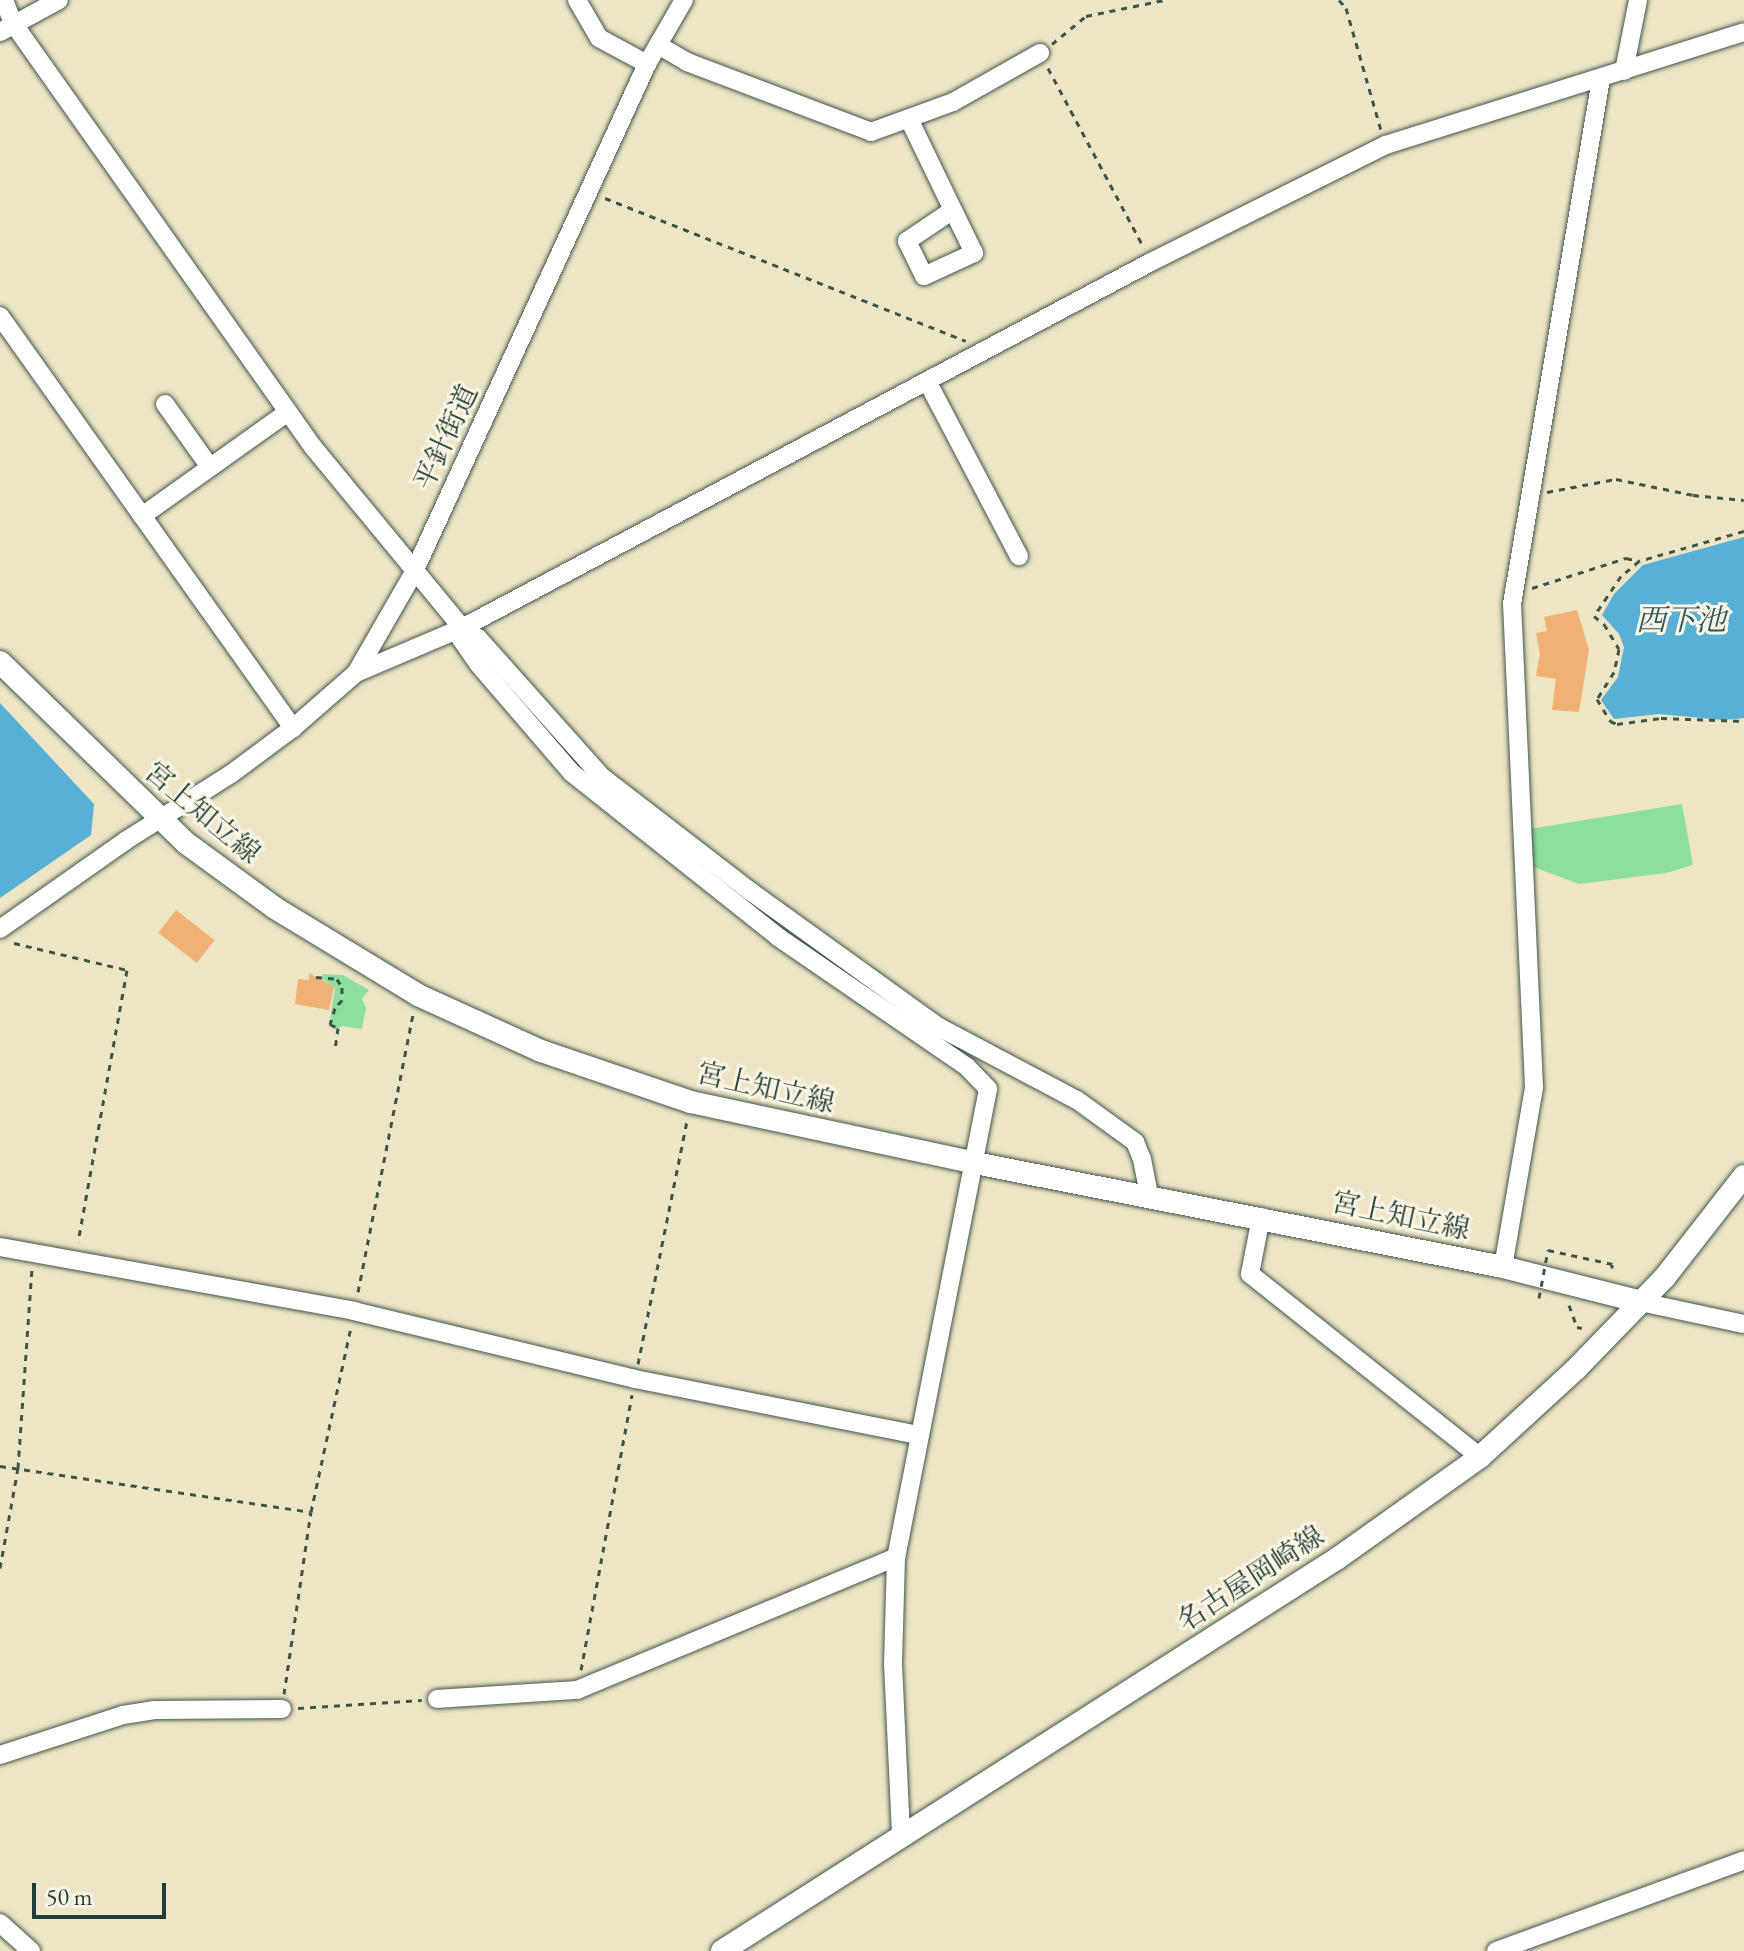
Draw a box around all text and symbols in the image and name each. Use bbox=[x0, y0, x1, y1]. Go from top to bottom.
street label: 平針街道 bbox=[406, 379, 484, 495]
water label: 西下池 bbox=[1636, 602, 1726, 638]
street label: 宮上知立線 bbox=[139, 754, 267, 870]
street label: 宮上知立線 bbox=[694, 1055, 838, 1119]
street label: 宮上知立線 bbox=[1329, 1184, 1473, 1246]
street label: 名古屋岡崎線 bbox=[1170, 1518, 1330, 1638]
scale bar bbox=[36, 1867, 170, 1917]
text: 50 m bbox=[46, 1881, 93, 1912]

